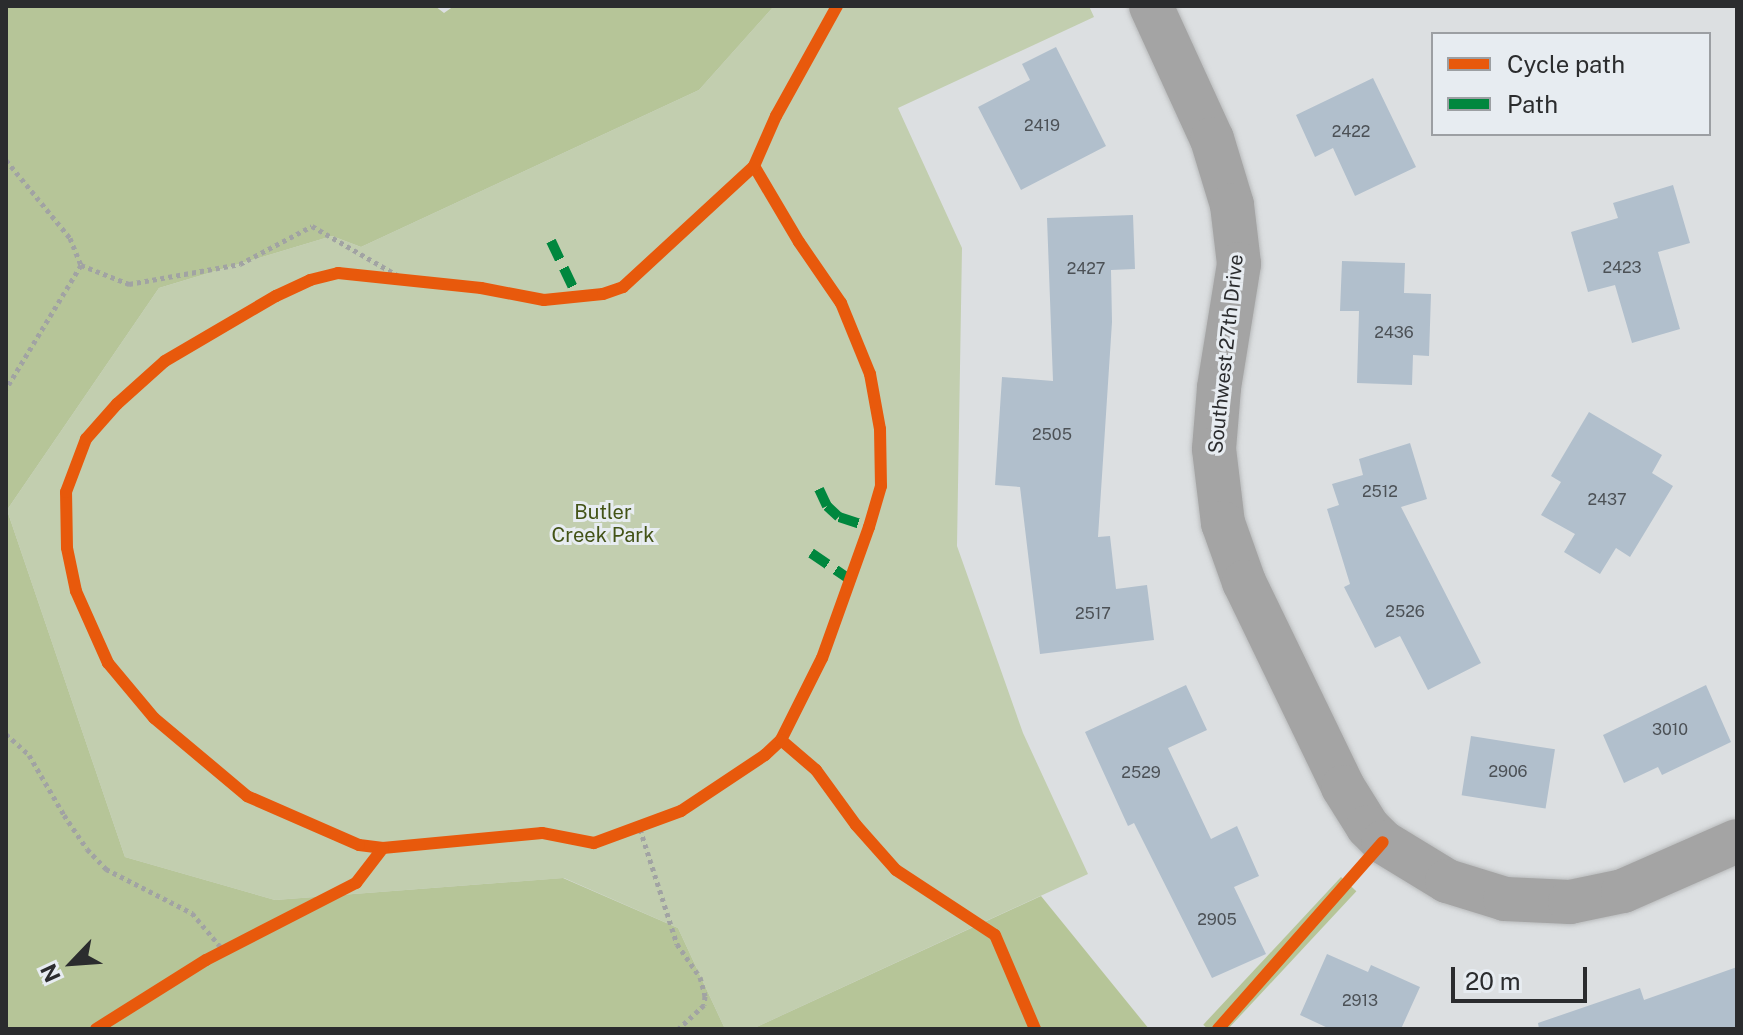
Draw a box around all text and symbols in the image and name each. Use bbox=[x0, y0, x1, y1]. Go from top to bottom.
legend bbox=[1431, 32, 1711, 136]
text: Cycle path bbox=[1507, 50, 1625, 78]
text: Path bbox=[1507, 90, 1558, 118]
house number: 2419 bbox=[1024, 116, 1060, 136]
house number: 2422 bbox=[1332, 122, 1370, 142]
street label: Southwest 27th Drive bbox=[1204, 253, 1248, 455]
house number: 2423 bbox=[1602, 258, 1642, 278]
house number: 2427 bbox=[1067, 259, 1105, 279]
house number: 2436 bbox=[1374, 323, 1414, 343]
house number: 2505 bbox=[1032, 425, 1072, 445]
house number: 2512 bbox=[1362, 482, 1398, 502]
house number: 2437 bbox=[1588, 490, 1626, 510]
park label: Butler Creek Park bbox=[552, 501, 654, 548]
house number: 2526 bbox=[1385, 602, 1425, 622]
house number: 2517 bbox=[1075, 604, 1111, 624]
house number: 3010 bbox=[1652, 720, 1688, 740]
house number: 2906 bbox=[1488, 762, 1528, 782]
house number: 2529 bbox=[1121, 763, 1161, 783]
house number: 2905 bbox=[1197, 910, 1237, 930]
north arrow bbox=[32, 923, 112, 1003]
scale bar bbox=[1455, 951, 1591, 1001]
text: N bbox=[35, 960, 66, 986]
text: 20 m bbox=[1465, 967, 1521, 995]
house number: 2913 bbox=[1342, 991, 1378, 1011]

